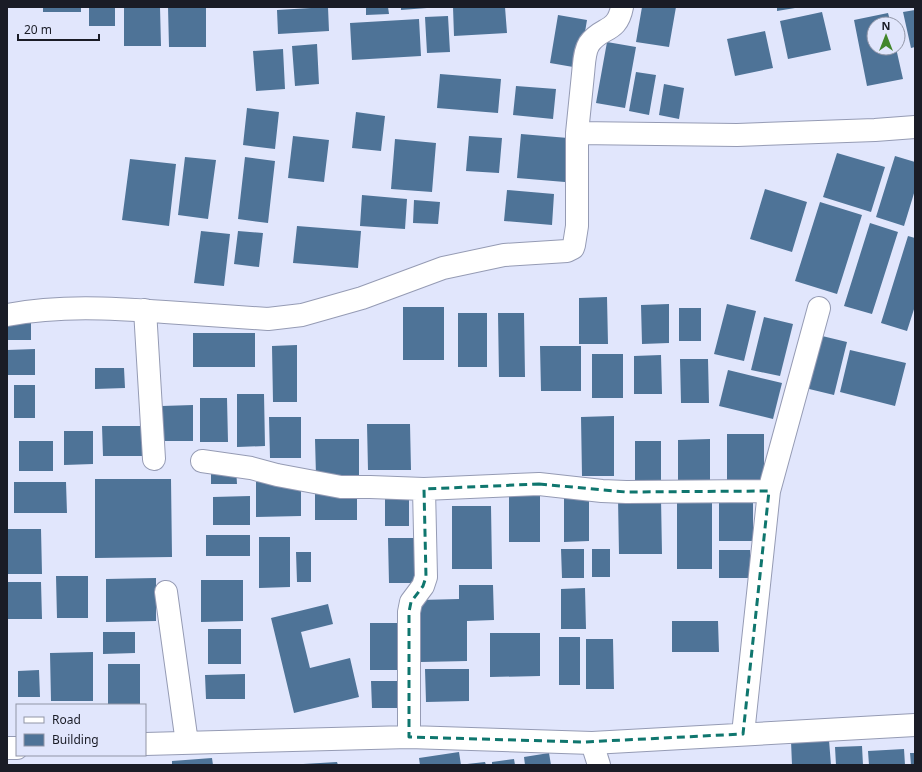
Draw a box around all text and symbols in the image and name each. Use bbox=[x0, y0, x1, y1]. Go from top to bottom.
scale bar bbox=[18, 16, 99, 42]
north arrow bbox=[866, 16, 906, 56]
text: N bbox=[882, 18, 890, 33]
text: 20 m bbox=[24, 21, 52, 38]
legend bbox=[16, 704, 146, 756]
text: Road bbox=[52, 711, 81, 728]
text: Building bbox=[52, 731, 99, 748]

